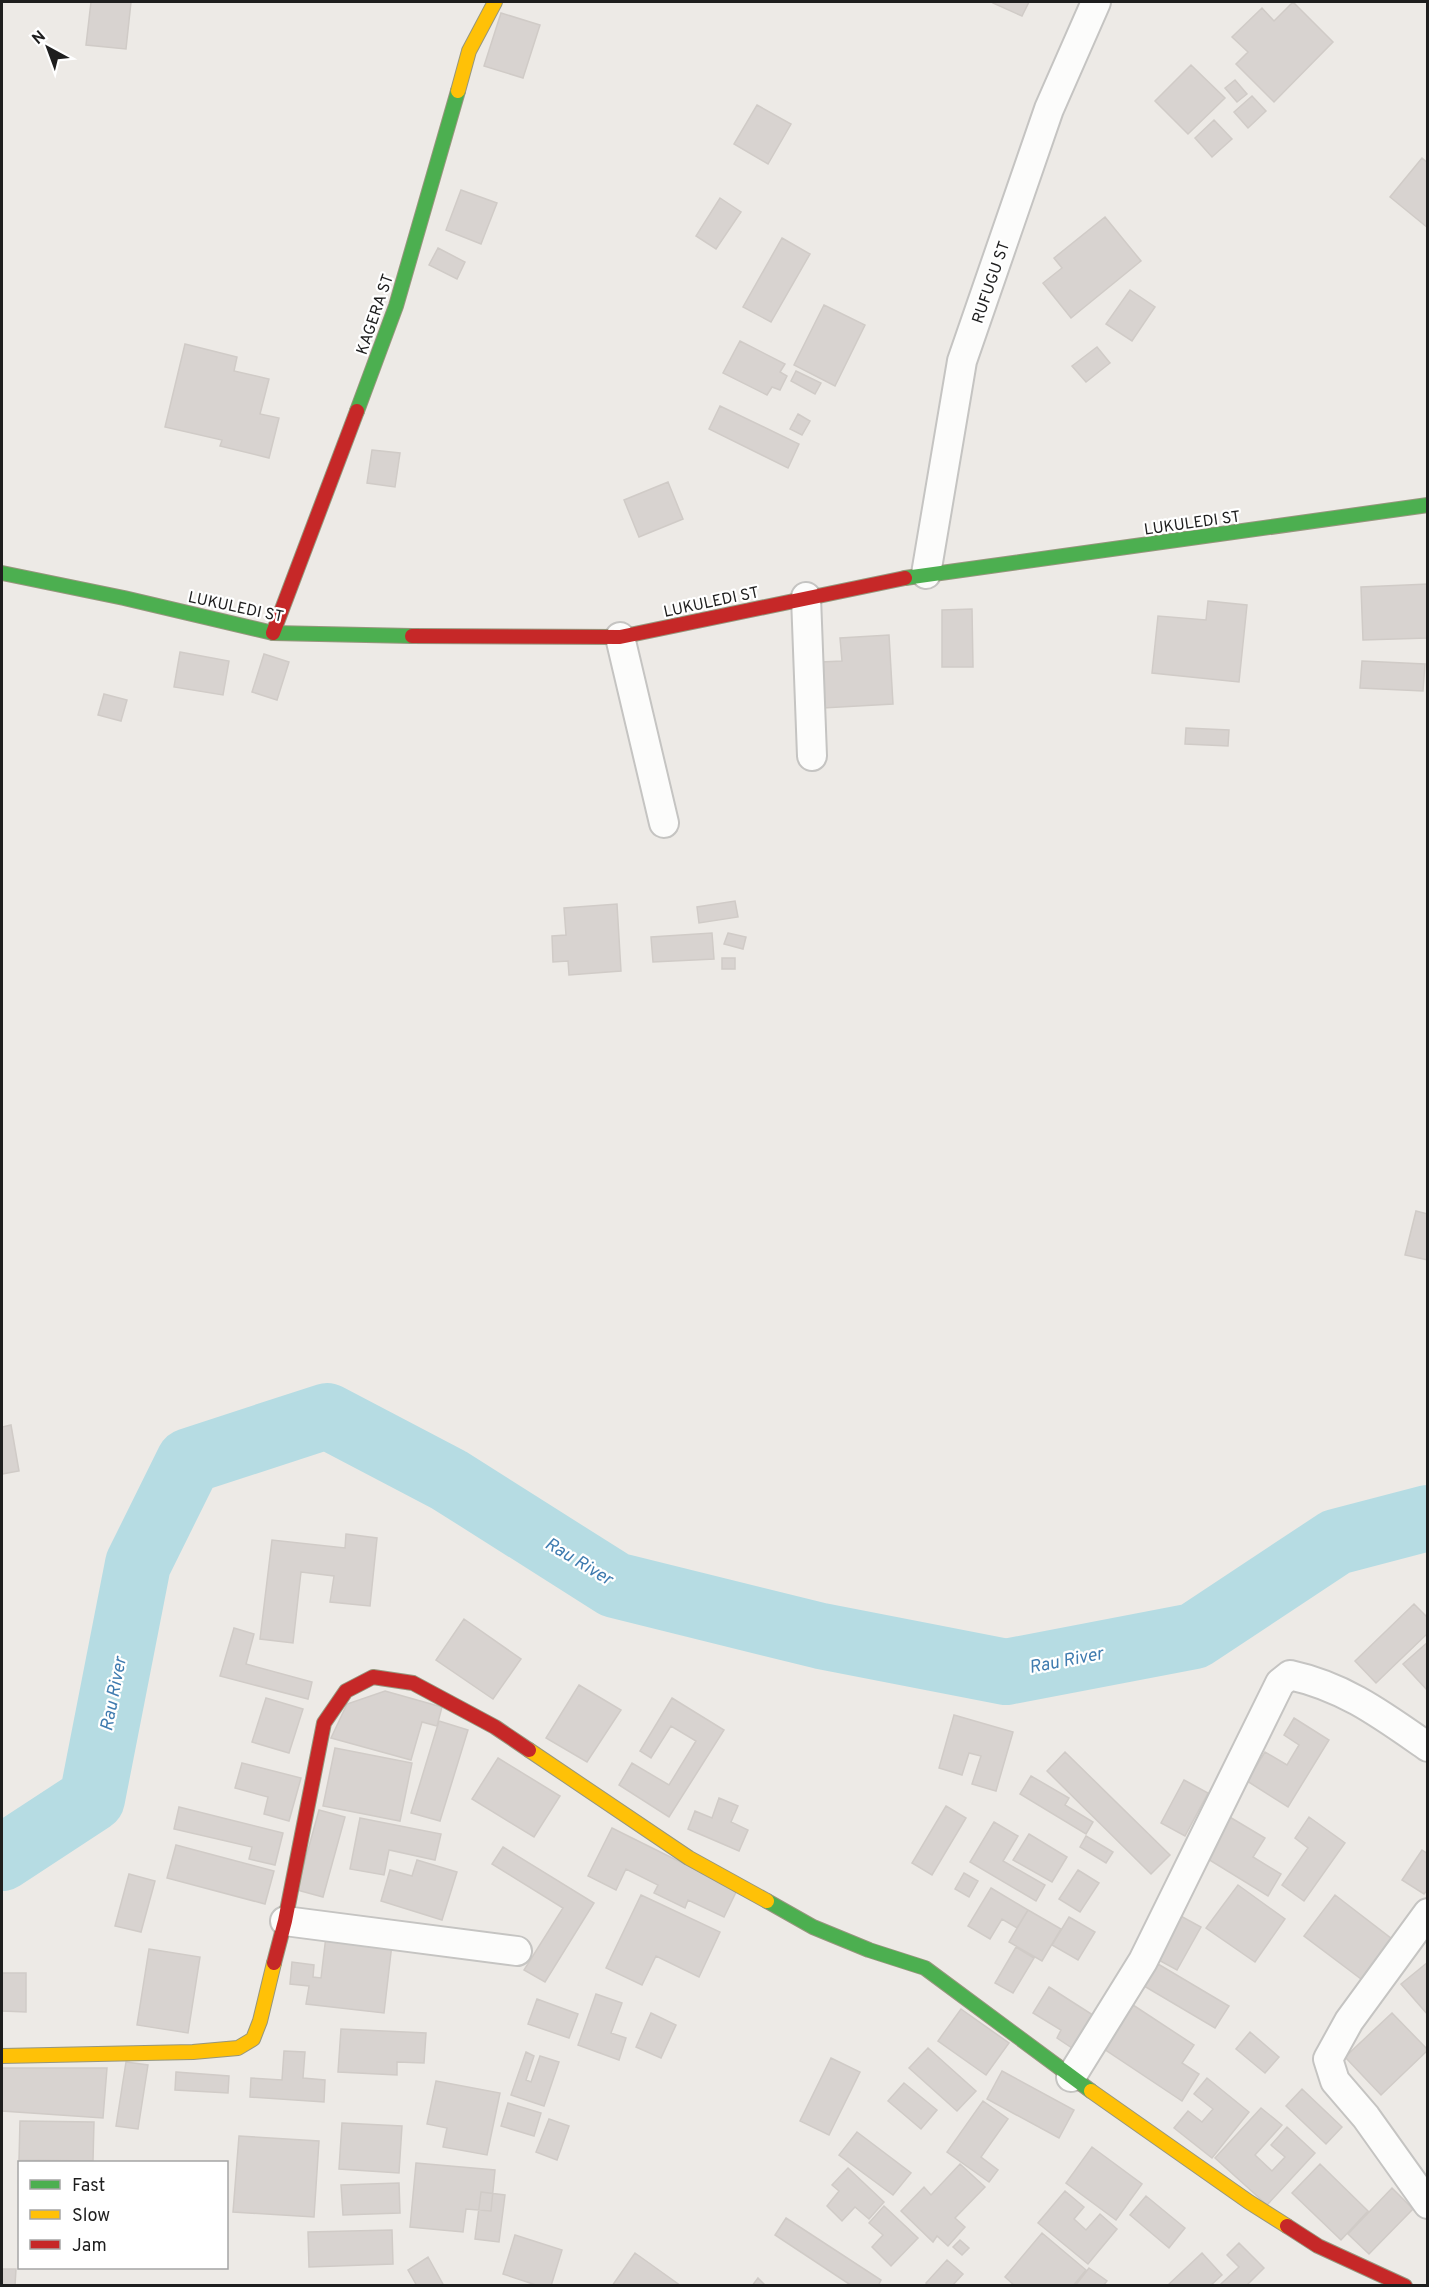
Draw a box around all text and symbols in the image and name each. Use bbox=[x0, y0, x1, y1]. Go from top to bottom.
north arrow bbox=[18, 18, 78, 78]
text: N bbox=[29, 27, 50, 50]
street label: RUFUGU ST bbox=[968, 239, 1015, 327]
street label: KAGERA ST bbox=[353, 272, 399, 358]
street label: LUKULEDI ST bbox=[1143, 507, 1242, 541]
street label: LUKULEDI ST bbox=[662, 583, 761, 623]
street label: LUKULEDI ST bbox=[186, 588, 285, 628]
water label: Rau River bbox=[540, 1533, 618, 1593]
water label: Rau River bbox=[1027, 1643, 1108, 1680]
water label: Rau River bbox=[96, 1653, 133, 1733]
legend bbox=[18, 2161, 228, 2269]
text: Fast bbox=[72, 2175, 105, 2198]
text: Slow bbox=[72, 2205, 110, 2228]
text: Jam bbox=[72, 2235, 107, 2258]

